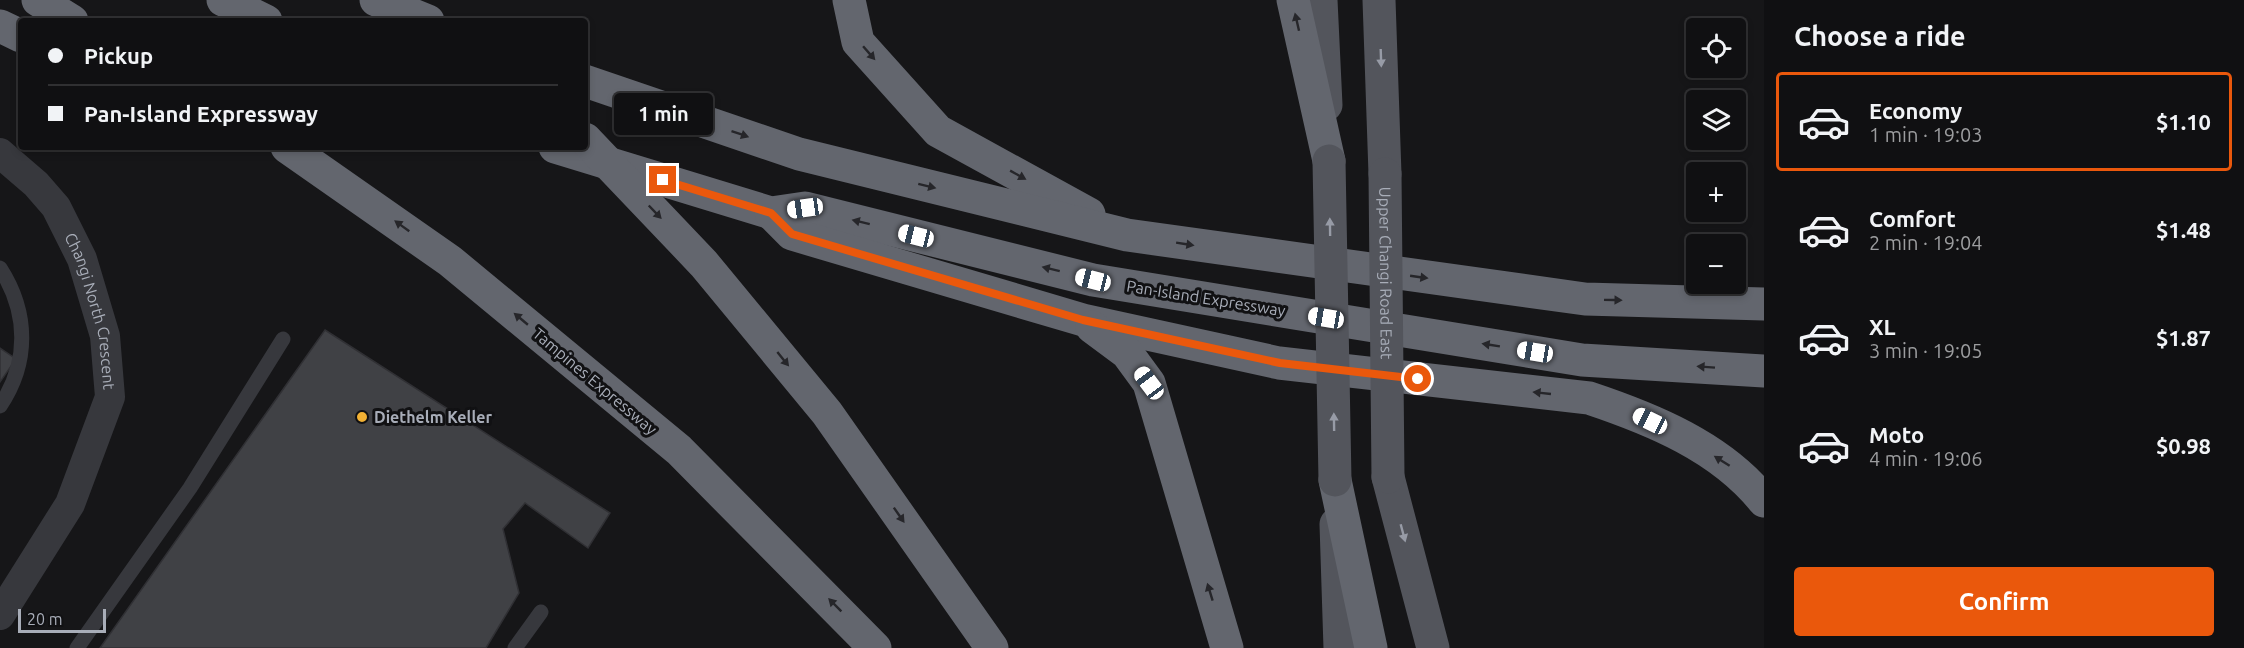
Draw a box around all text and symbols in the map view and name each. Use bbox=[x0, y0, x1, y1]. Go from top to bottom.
one-way arrow bbox=[1292, 13, 1302, 31]
map controls bbox=[1686, 18, 1746, 294]
button: locate bbox=[1686, 18, 1746, 78]
text: Choose a ride bbox=[1794, 21, 1966, 51]
text: Pickup bbox=[84, 43, 153, 68]
one-way arrow bbox=[862, 46, 876, 61]
one-way arrow bbox=[1376, 49, 1386, 68]
button: layers bbox=[1686, 90, 1746, 150]
callout: 1 min bbox=[614, 93, 712, 135]
icon: car bbox=[1797, 95, 1851, 149]
text: Economy bbox=[1869, 98, 1962, 123]
text: Pan-Island Expressway bbox=[84, 101, 318, 126]
text: 1 min bbox=[638, 102, 689, 125]
text: $1.10 bbox=[2156, 109, 2211, 134]
text: 1 min · 19:03 bbox=[1869, 123, 1983, 146]
one-way arrow bbox=[731, 130, 749, 140]
button: + bbox=[1686, 162, 1746, 222]
route end bbox=[649, 166, 676, 193]
one-way arrow bbox=[1009, 170, 1026, 180]
one-way arrow bbox=[918, 181, 937, 191]
street label: Upper Changi Road East bbox=[1376, 187, 1396, 360]
car bbox=[786, 197, 824, 219]
icon: car bbox=[1797, 203, 1851, 257]
one-way arrow bbox=[647, 204, 661, 218]
text: Comfort bbox=[1869, 206, 1956, 231]
one-way arrow bbox=[852, 217, 871, 227]
text: $1.48 bbox=[2156, 217, 2211, 242]
one-way arrow bbox=[1325, 218, 1335, 237]
one-way arrow bbox=[395, 221, 410, 233]
car bbox=[896, 223, 936, 249]
street label: Changi North Crescent bbox=[61, 230, 118, 391]
text: 2 min · 19:04 bbox=[1869, 231, 1983, 254]
button: − bbox=[1686, 234, 1746, 294]
one-way arrow bbox=[1175, 239, 1194, 248]
one-way arrow bbox=[1041, 264, 1060, 274]
car bbox=[1073, 267, 1113, 293]
one-way arrow bbox=[1410, 272, 1429, 281]
street label: Pan-Island Expressway bbox=[1125, 277, 1287, 320]
one-way arrow bbox=[1603, 295, 1622, 305]
car bbox=[1307, 306, 1345, 330]
icon: car bbox=[1797, 311, 1851, 365]
one-way arrow bbox=[513, 313, 529, 326]
text: XL bbox=[1869, 314, 1896, 339]
street label: Tampines Expressway bbox=[530, 324, 661, 438]
text: $1.87 bbox=[2156, 325, 2211, 350]
text: 3 min · 19:05 bbox=[1869, 339, 1983, 362]
one-way arrow bbox=[1481, 340, 1500, 349]
car bbox=[1516, 340, 1554, 364]
one-way arrow bbox=[776, 351, 789, 367]
car bbox=[1131, 363, 1167, 403]
one-way arrow bbox=[1696, 363, 1715, 372]
route start bbox=[1404, 365, 1431, 392]
one-way arrow bbox=[1533, 388, 1552, 398]
car bbox=[1630, 405, 1670, 437]
place label: Diethelm Keller bbox=[374, 408, 492, 426]
marker: Diethelm Keller bbox=[355, 410, 369, 424]
one-way arrow bbox=[1329, 412, 1338, 431]
icon: car bbox=[1797, 419, 1851, 473]
text: Moto bbox=[1869, 422, 1924, 447]
text: $0.98 bbox=[2156, 433, 2211, 458]
text: 4 min · 19:06 bbox=[1869, 447, 1983, 470]
one-way arrow bbox=[1714, 456, 1730, 467]
one-way arrow bbox=[893, 507, 905, 522]
one-way arrow bbox=[1398, 524, 1408, 542]
button: Confirm bbox=[1794, 567, 2214, 636]
one-way arrow bbox=[1205, 583, 1214, 601]
one-way arrow bbox=[828, 599, 842, 613]
scale bar bbox=[18, 606, 106, 634]
text: 20 m bbox=[27, 610, 63, 628]

